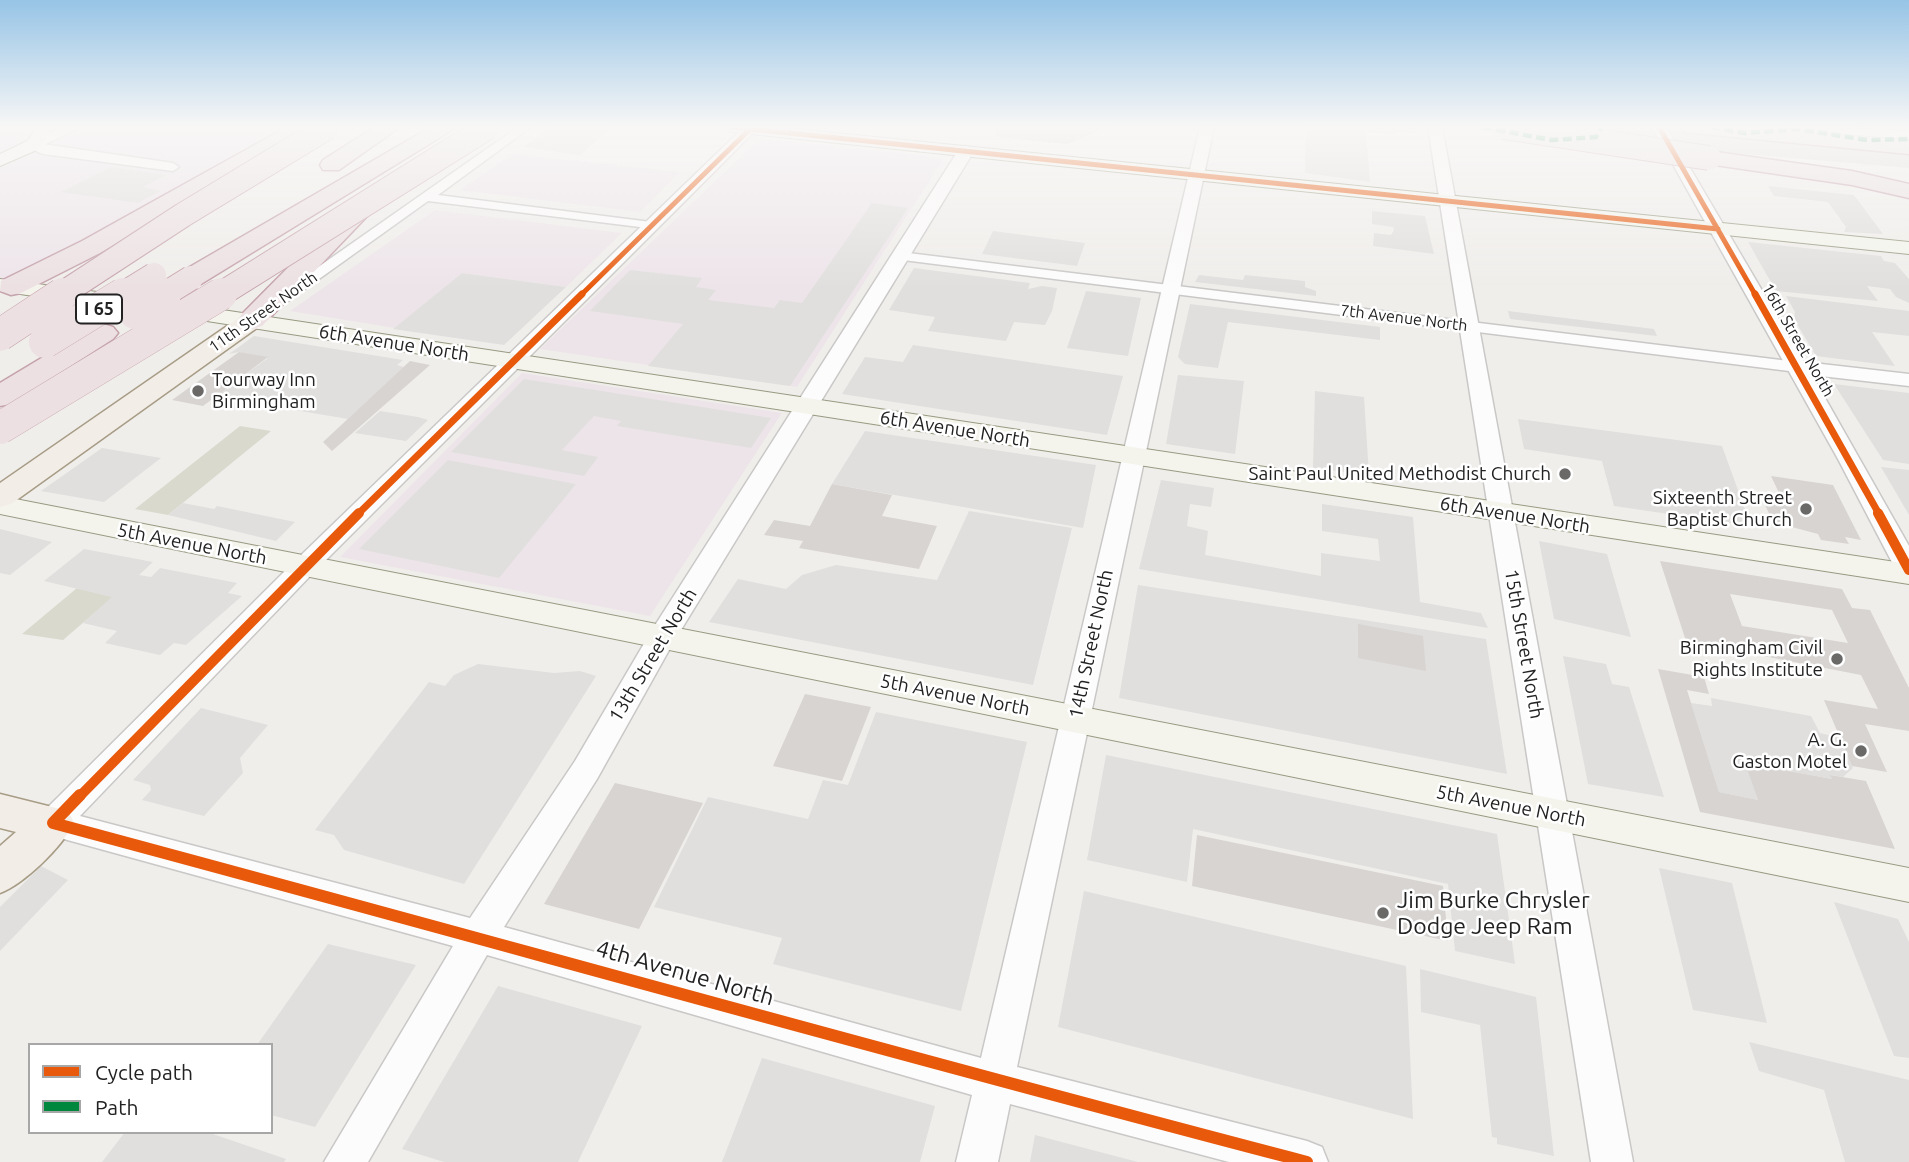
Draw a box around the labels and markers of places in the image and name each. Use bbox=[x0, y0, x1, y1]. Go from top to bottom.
place label: Tourway Inn Birmingham bbox=[212, 369, 316, 413]
marker: Tourway Inn Birmingham bbox=[190, 383, 206, 399]
place label: Saint Paul United Methodist Church bbox=[1249, 463, 1551, 485]
marker: Saint Paul United Methodist Church bbox=[1557, 466, 1573, 482]
place label: Sixteenth Street Baptist Church bbox=[1653, 487, 1792, 531]
marker: Sixteenth Street Baptist Church bbox=[1798, 501, 1814, 517]
place label: Birmingham Civil Rights Institute bbox=[1680, 637, 1823, 681]
marker: Birmingham Civil Rights Institute bbox=[1829, 651, 1845, 667]
place label: A. G. Gaston Motel bbox=[1732, 729, 1847, 773]
marker: A. G. Gaston Motel bbox=[1853, 743, 1869, 759]
place label: Jim Burke Chrysler Dodge Jeep Ram bbox=[1397, 886, 1590, 940]
marker: Jim Burke Chrysler Dodge Jeep Ram bbox=[1375, 905, 1391, 921]

